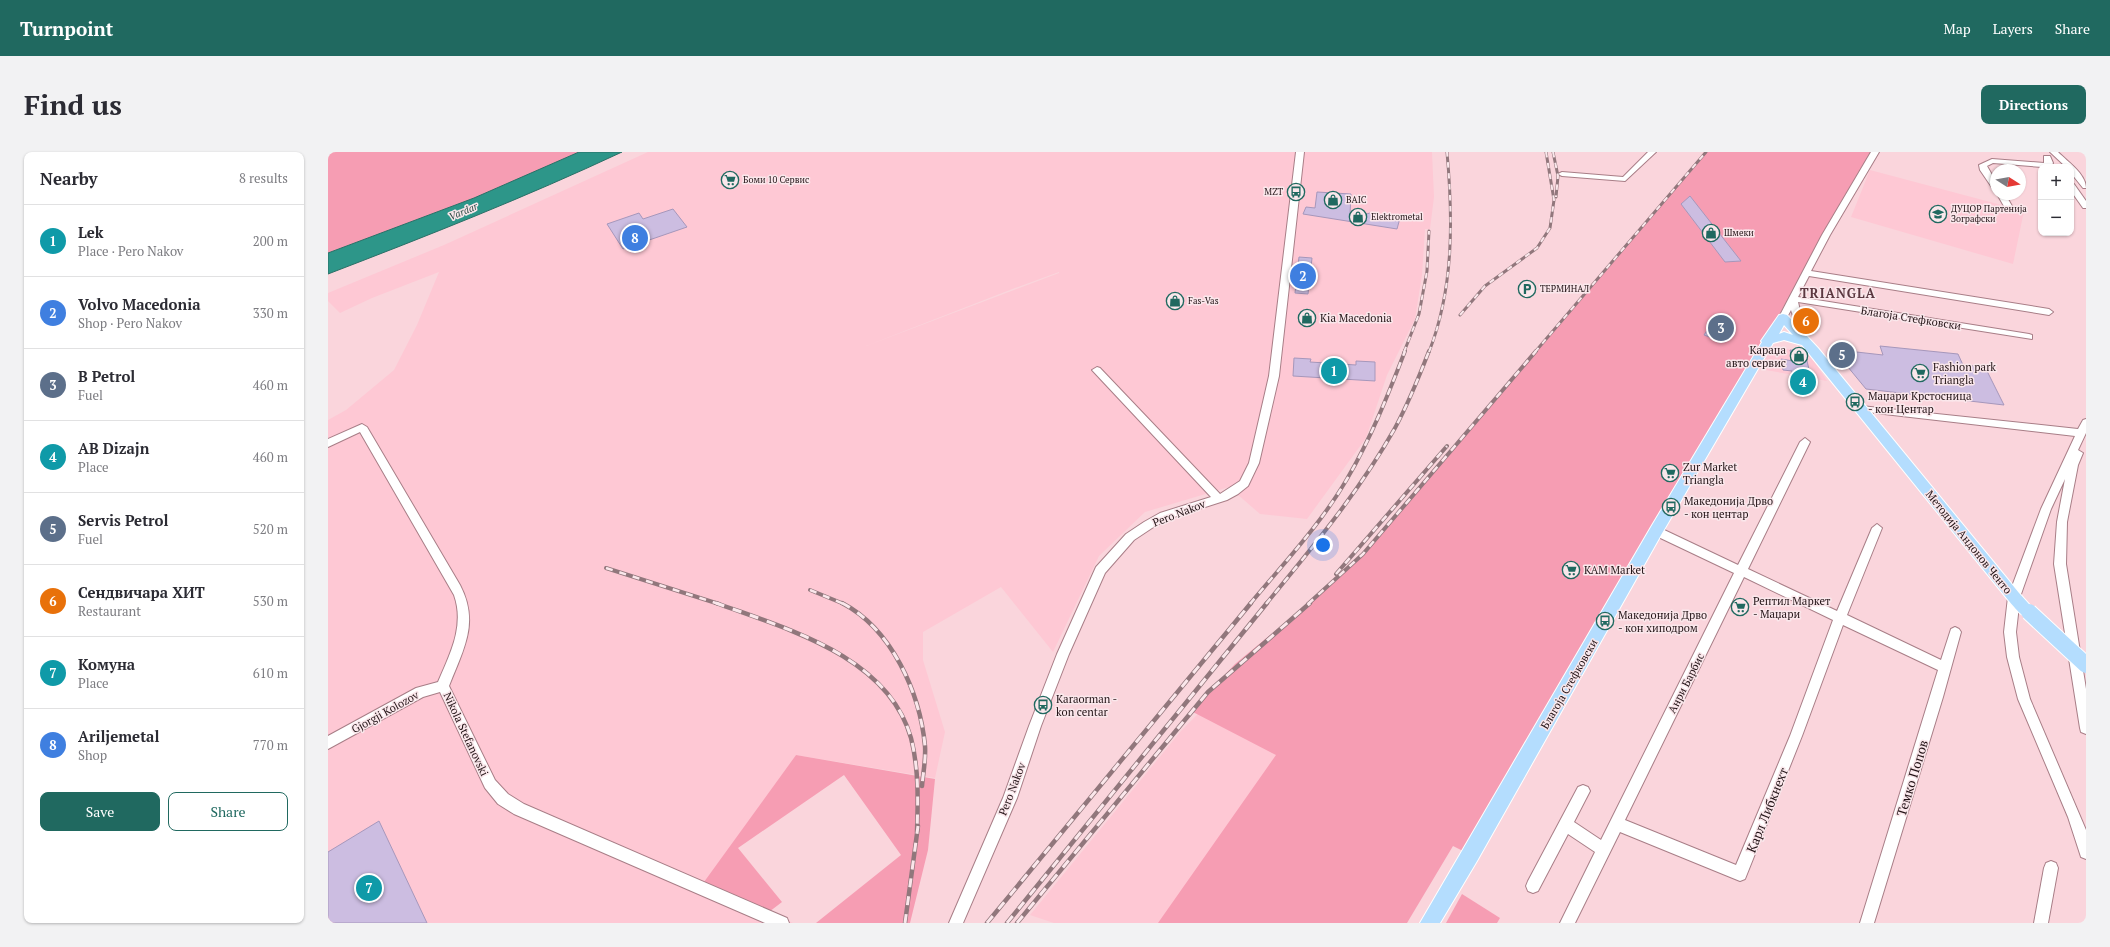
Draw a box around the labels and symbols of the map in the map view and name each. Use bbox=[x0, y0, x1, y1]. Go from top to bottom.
north arrow bbox=[1990, 164, 2026, 200]
supermarket icon: Боми 10 Сервис bbox=[720, 170, 740, 190]
place label: Боми 10 Сервис bbox=[743, 174, 809, 186]
bus stop icon: MZT bbox=[1286, 182, 1306, 202]
place label: MZT bbox=[1264, 186, 1283, 198]
shop icon: BAIC bbox=[1323, 190, 1343, 210]
place label: BAIC bbox=[1346, 194, 1367, 206]
water label: Vardar bbox=[447, 199, 481, 223]
place label: ДУЦОР Партенија Зографски bbox=[1951, 203, 2027, 225]
school or university icon: ДУЦОР Партенија Зографски bbox=[1928, 204, 1948, 224]
shop icon: Elektrometal bbox=[1348, 207, 1368, 227]
place label: Elektrometal bbox=[1371, 211, 1423, 223]
pin: 8 bbox=[622, 223, 648, 253]
shop icon: Шмеки bbox=[1701, 223, 1721, 243]
place label: Шмеки bbox=[1724, 227, 1754, 239]
pin: 2 bbox=[1290, 261, 1316, 291]
parking icon: ТЕРМИНАЛ bbox=[1517, 279, 1537, 299]
place label: ТЕРМИНАЛ bbox=[1540, 283, 1589, 295]
district label: TRIANGLA bbox=[1800, 284, 1876, 302]
shop icon: Fas-Vas bbox=[1165, 291, 1185, 311]
place label: Fas-Vas bbox=[1188, 295, 1219, 307]
street label: Благоја Стефковски bbox=[1860, 303, 1963, 333]
pin: 6 bbox=[1793, 306, 1819, 336]
shop icon: Kia Macedonia bbox=[1297, 308, 1317, 328]
place label: Kia Macedonia bbox=[1320, 311, 1392, 325]
pin: 3 bbox=[1708, 313, 1734, 343]
pin: 5 bbox=[1829, 340, 1855, 370]
place label: Караџа авто сервис bbox=[1726, 343, 1786, 370]
shop icon: Караџа авто сервис bbox=[1789, 346, 1809, 366]
pin: 1 bbox=[1321, 356, 1347, 386]
place label: Fashion park Triangla bbox=[1933, 360, 1996, 387]
supermarket icon: Fashion park Triangla bbox=[1910, 363, 1930, 383]
pin: 4 bbox=[1790, 367, 1816, 397]
place label: Маџари Крстосница - кон Центар bbox=[1868, 389, 1972, 416]
bus stop icon: Маџари Крстосница - кон Центар bbox=[1845, 392, 1865, 412]
place label: Zur Market Triangla bbox=[1683, 460, 1737, 487]
supermarket icon: Zur Market Triangla bbox=[1660, 463, 1680, 483]
street label: Методија Андонов Ченто bbox=[1923, 487, 2015, 597]
place label: Македонија Дрво - кон центар bbox=[1684, 494, 1773, 521]
street label: Pero Nakov bbox=[1151, 496, 1208, 529]
bus stop icon: Македонија Дрво - кон центар bbox=[1661, 497, 1681, 517]
your location bbox=[1313, 535, 1333, 555]
supermarket icon: KAM Market bbox=[1561, 560, 1581, 580]
place label: KAM Market bbox=[1584, 563, 1645, 577]
place label: Рептил Маркет - Маџари bbox=[1753, 594, 1831, 621]
supermarket icon: Рептил Маркет - Маџари bbox=[1730, 597, 1750, 617]
place label: Македонија Дрво - кон хиподром bbox=[1618, 608, 1707, 635]
bus stop icon: Македонија Дрво - кон хиподром bbox=[1595, 611, 1615, 631]
street label: Благоја Стефковски bbox=[1538, 636, 1601, 731]
street label: Анри Барбис bbox=[1665, 650, 1707, 716]
street label: Gjorgji Kolozov bbox=[349, 688, 421, 736]
street label: Nikola Stefanovski bbox=[440, 690, 492, 778]
place label: Karaorman - kon centar bbox=[1056, 692, 1117, 719]
bus stop icon: Karaorman - kon centar bbox=[1033, 695, 1053, 715]
street label: Темко Попов bbox=[1892, 737, 1932, 818]
street label: Pero Nakov bbox=[996, 760, 1029, 817]
street label: Карл Либкнехт bbox=[1742, 764, 1792, 855]
pin: 7 bbox=[356, 873, 382, 903]

